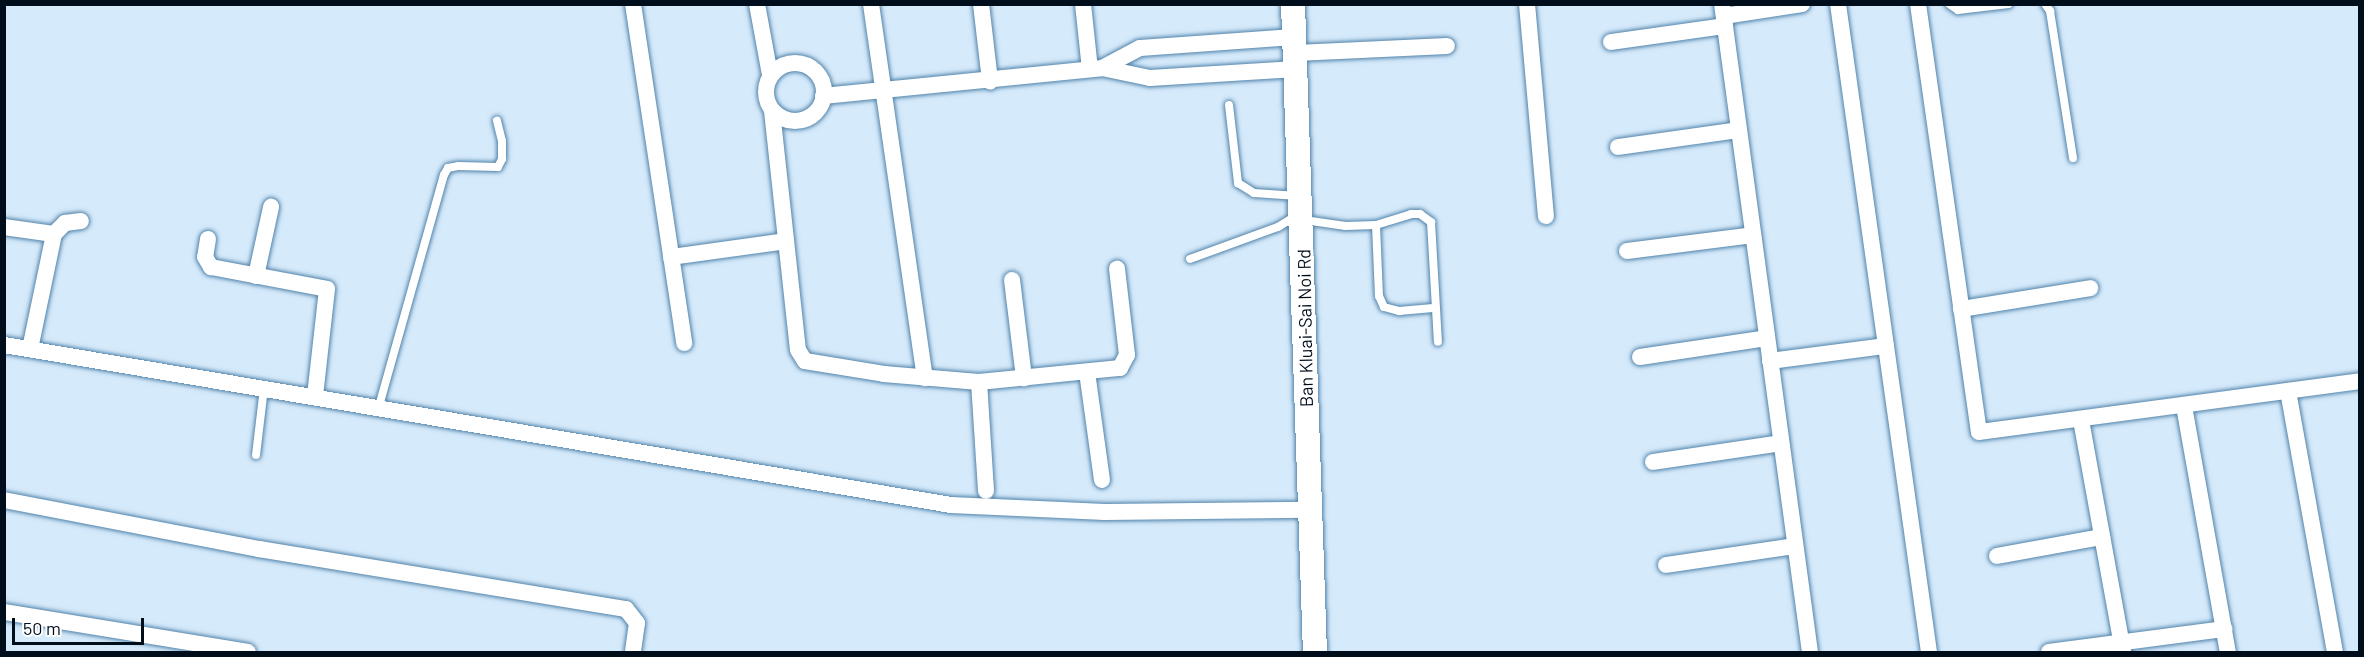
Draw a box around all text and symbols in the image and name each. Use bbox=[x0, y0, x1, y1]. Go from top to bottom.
street label: Ban Kluai-Sai Noi Rd bbox=[1293, 249, 1317, 407]
scale bar bbox=[15, 606, 147, 644]
text: 50 m bbox=[23, 617, 61, 639]

